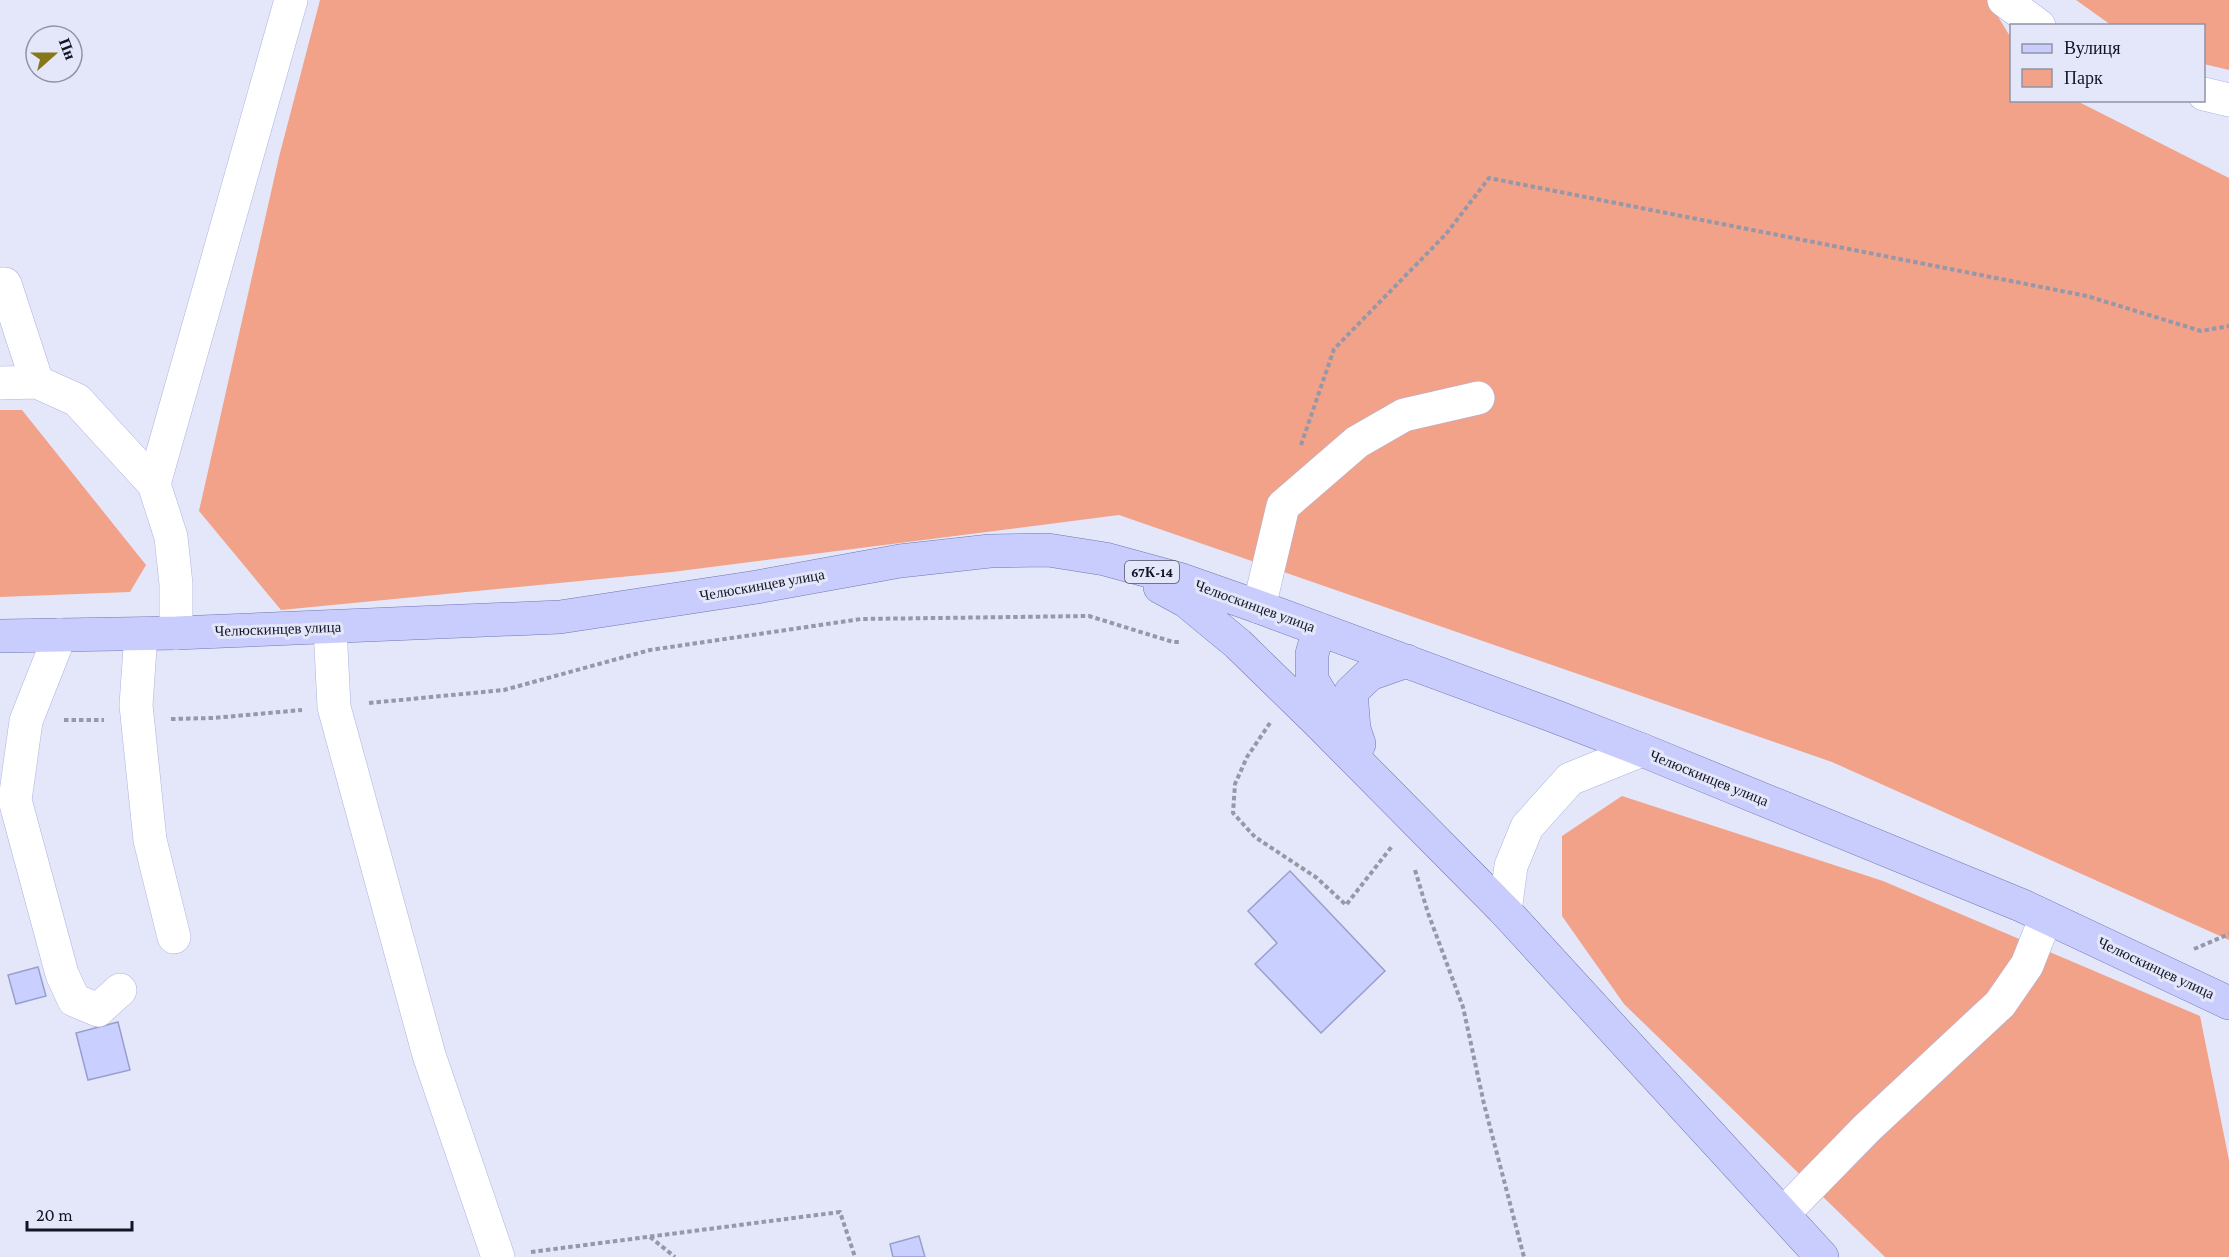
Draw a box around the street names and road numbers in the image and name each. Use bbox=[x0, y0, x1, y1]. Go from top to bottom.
road number: 67К-14 bbox=[1125, 561, 1179, 583]
street label: Челюскинцев улица bbox=[698, 566, 826, 604]
street label: Челюскинцев улица bbox=[1193, 577, 1318, 635]
street label: Челюскинцев улица bbox=[214, 619, 342, 639]
street label: Челюскинцев улица bbox=[1647, 747, 1771, 809]
street label: Челюскинцев улица bbox=[2095, 934, 2217, 1002]

